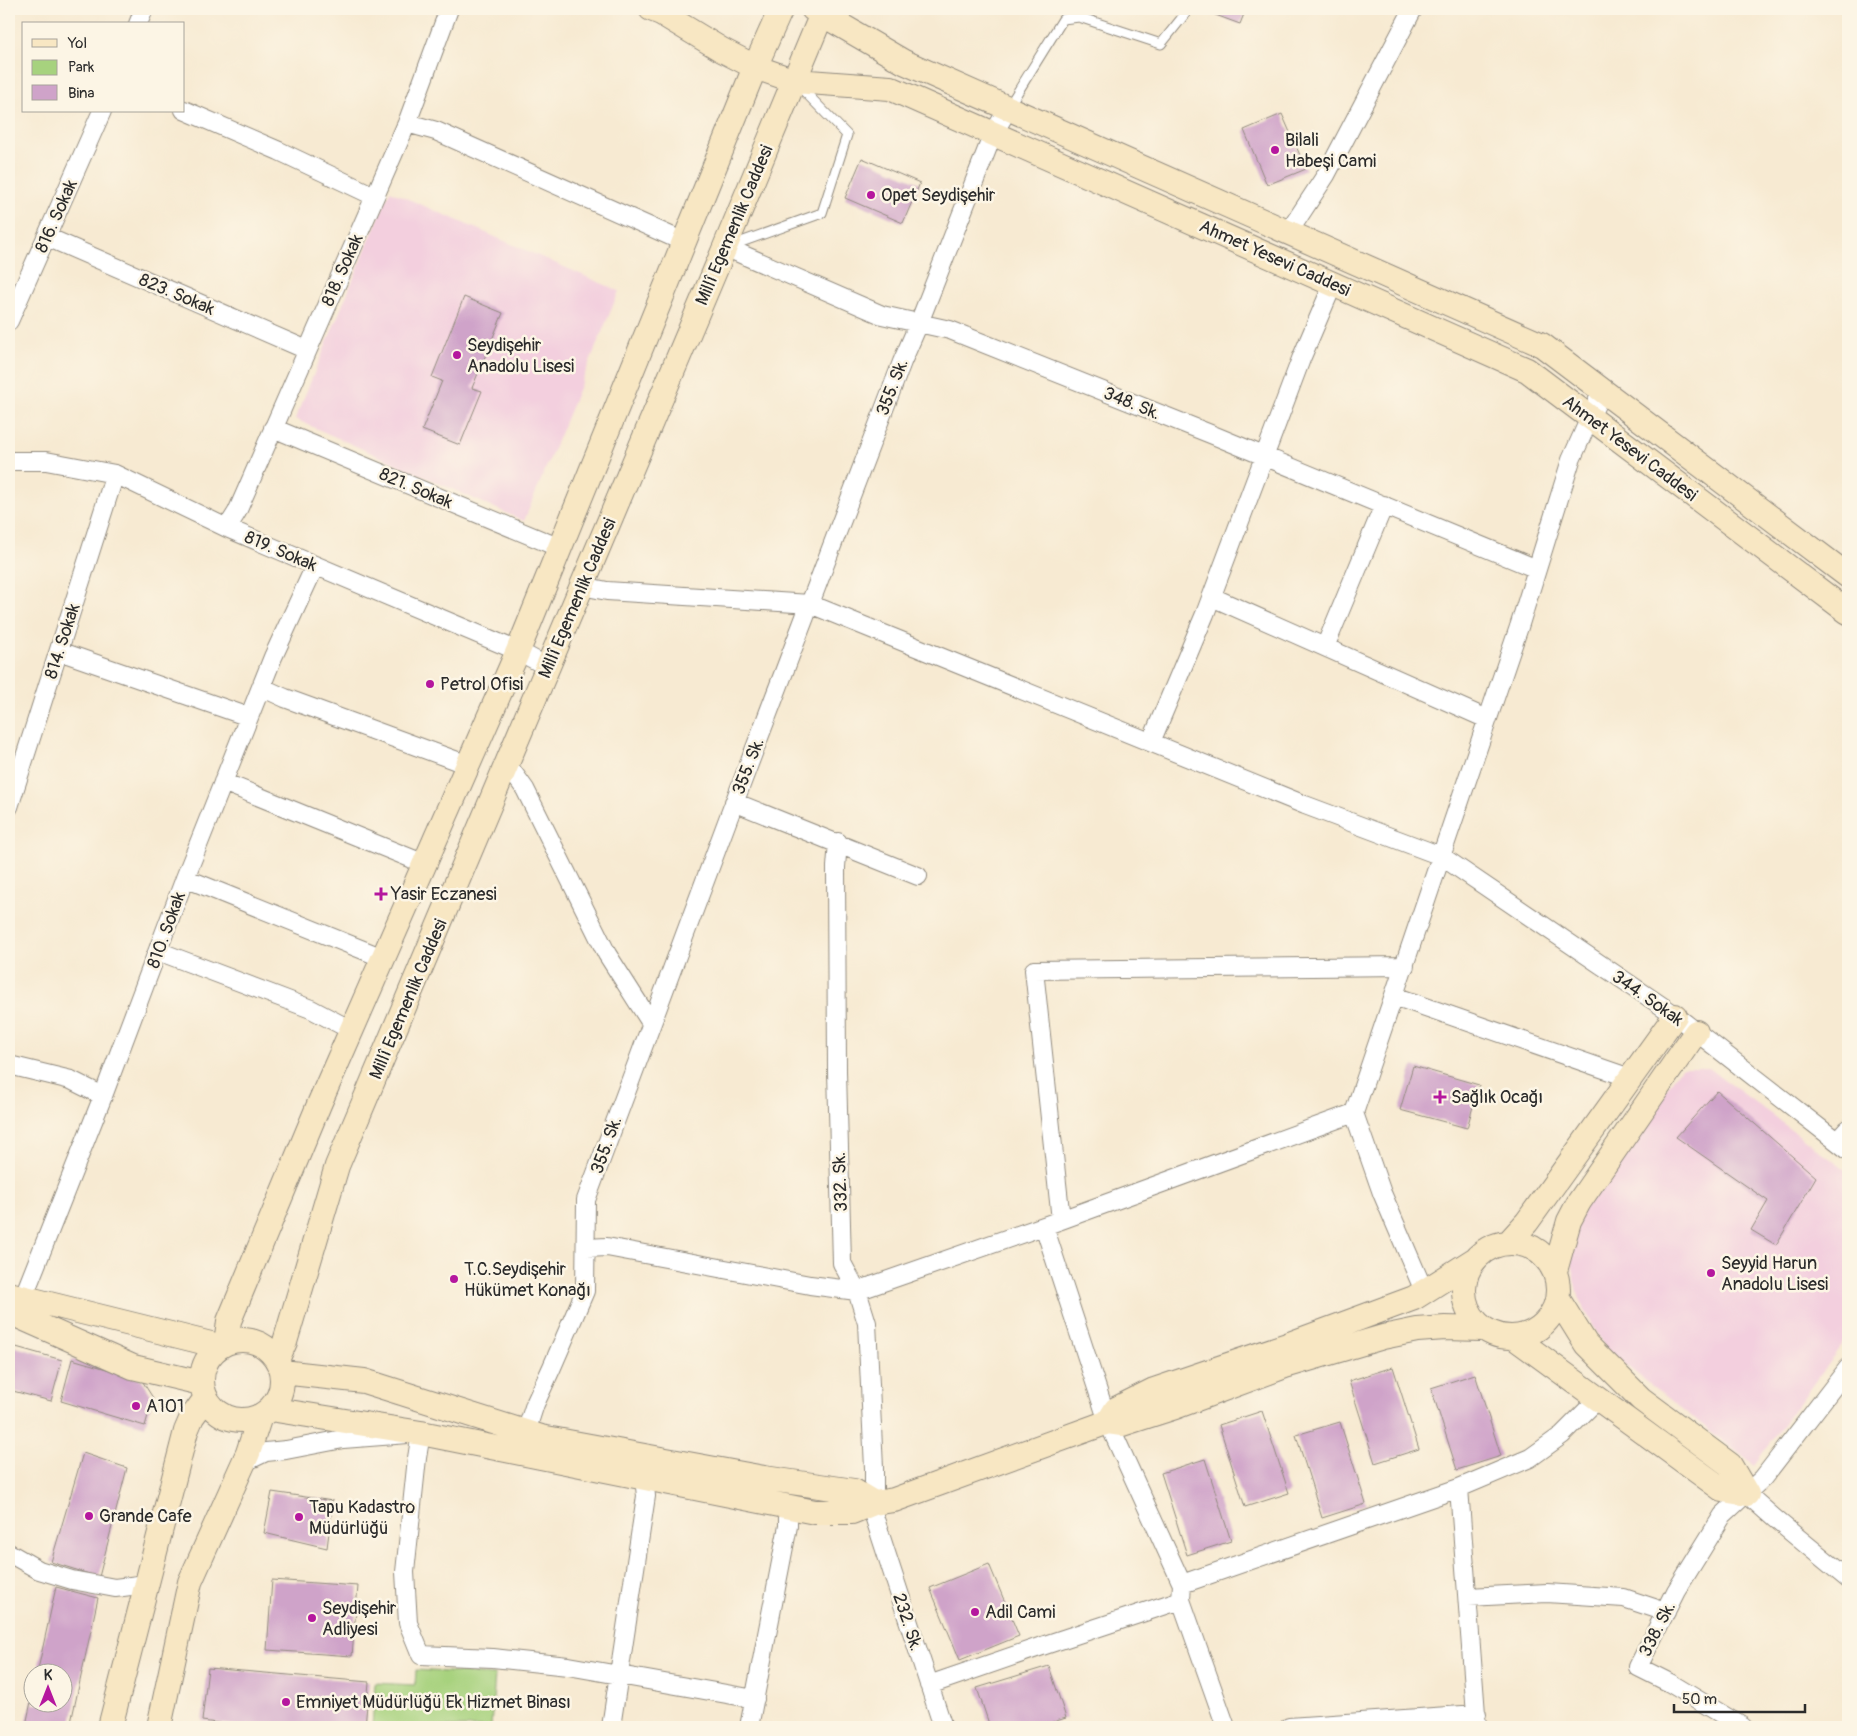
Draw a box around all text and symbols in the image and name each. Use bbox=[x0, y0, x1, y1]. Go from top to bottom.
legend bbox=[22, 22, 185, 112]
text: Yol bbox=[67, 34, 87, 53]
text: Park bbox=[68, 58, 95, 77]
text: Bina bbox=[68, 84, 95, 103]
place label: Bilali Habeşi Cami bbox=[1285, 129, 1376, 173]
street label: Millî Egemenlik Caddesi bbox=[690, 142, 779, 309]
marker: Bilali Habeşi Cami bbox=[1269, 144, 1281, 156]
street label: 816. Sokak bbox=[30, 175, 83, 257]
place label: Opet Seydişehir bbox=[881, 184, 996, 207]
marker: Opet Seydişehir bbox=[865, 189, 877, 201]
street label: Ahmet Yesevi Caddesi bbox=[1196, 215, 1354, 302]
street label: 818. Sokak bbox=[316, 230, 369, 310]
street label: 823. Sokak bbox=[135, 268, 219, 321]
place label: Seydişehir Anadolu Lisesi bbox=[467, 334, 574, 378]
marker: Seydişehir Anadolu Lisesi bbox=[451, 349, 463, 361]
street label: 355. Sk. bbox=[871, 355, 914, 419]
street label: 348. Sk. bbox=[1100, 382, 1164, 425]
street label: Ahmet Yesevi Caddesi bbox=[1558, 390, 1702, 507]
street label: 821. Sokak bbox=[376, 463, 456, 514]
street label: Millî Egemenlik Caddesi bbox=[533, 515, 622, 682]
street label: 819. Sokak bbox=[241, 526, 321, 577]
street label: 814. Sokak bbox=[39, 600, 86, 682]
place label: Petrol Ofisi bbox=[440, 673, 523, 696]
marker: Petrol Ofisi bbox=[424, 678, 436, 690]
street label: 355. Sk. bbox=[727, 734, 770, 798]
place label: Yasir Eczanesi bbox=[390, 883, 497, 906]
street label: 810. Sokak bbox=[142, 888, 191, 972]
marker: Yasir Eczanesi bbox=[375, 888, 387, 900]
street label: Millî Egemenlik Caddesi bbox=[364, 916, 453, 1083]
street label: 344. Sokak bbox=[1607, 965, 1688, 1032]
place label: Sağlık Ocağı bbox=[1451, 1086, 1543, 1109]
marker: Sağlık Ocağı bbox=[1433, 1090, 1447, 1104]
street label: 355. Sk. bbox=[586, 1113, 627, 1177]
street label: 332. Sk. bbox=[828, 1152, 853, 1212]
place label: Seyyid Harun Anadolu Lisesi bbox=[1721, 1252, 1828, 1296]
place label: T.C.Seydişehir Hükümet Konağı bbox=[464, 1258, 591, 1302]
marker: Seyyid Harun Anadolu Lisesi bbox=[1705, 1267, 1717, 1279]
marker: T.C.Seydişehir Hükümet Konağı bbox=[448, 1273, 460, 1285]
place label: A101 bbox=[146, 1395, 184, 1418]
marker: A101 bbox=[130, 1400, 142, 1412]
place label: Tapu Kadastro Müdürlüğü bbox=[309, 1496, 416, 1540]
place label: Grande Cafe bbox=[99, 1505, 192, 1528]
marker: Grande Cafe bbox=[83, 1510, 95, 1522]
marker: Tapu Kadastro Müdürlüğü bbox=[293, 1511, 305, 1523]
street label: 232. Sk. bbox=[887, 1590, 928, 1654]
place label: Seydişehir Adliyesi bbox=[322, 1597, 397, 1641]
street label: 338. Sk. bbox=[1634, 1598, 1681, 1661]
place label: Adil Cami bbox=[985, 1601, 1056, 1624]
marker: Adil Cami bbox=[969, 1606, 981, 1618]
marker: Seydişehir Adliyesi bbox=[306, 1612, 318, 1624]
north arrow bbox=[22, 1664, 72, 1714]
text: K bbox=[44, 1667, 53, 1684]
scale bar bbox=[1674, 1681, 1806, 1713]
text: 50 m bbox=[1682, 1690, 1717, 1709]
place label: Emniyet Müdürlüğü Ek Hizmet Binası bbox=[296, 1691, 571, 1714]
marker: Emniyet Müdürlüğü Ek Hizmet Binası bbox=[280, 1696, 292, 1708]

